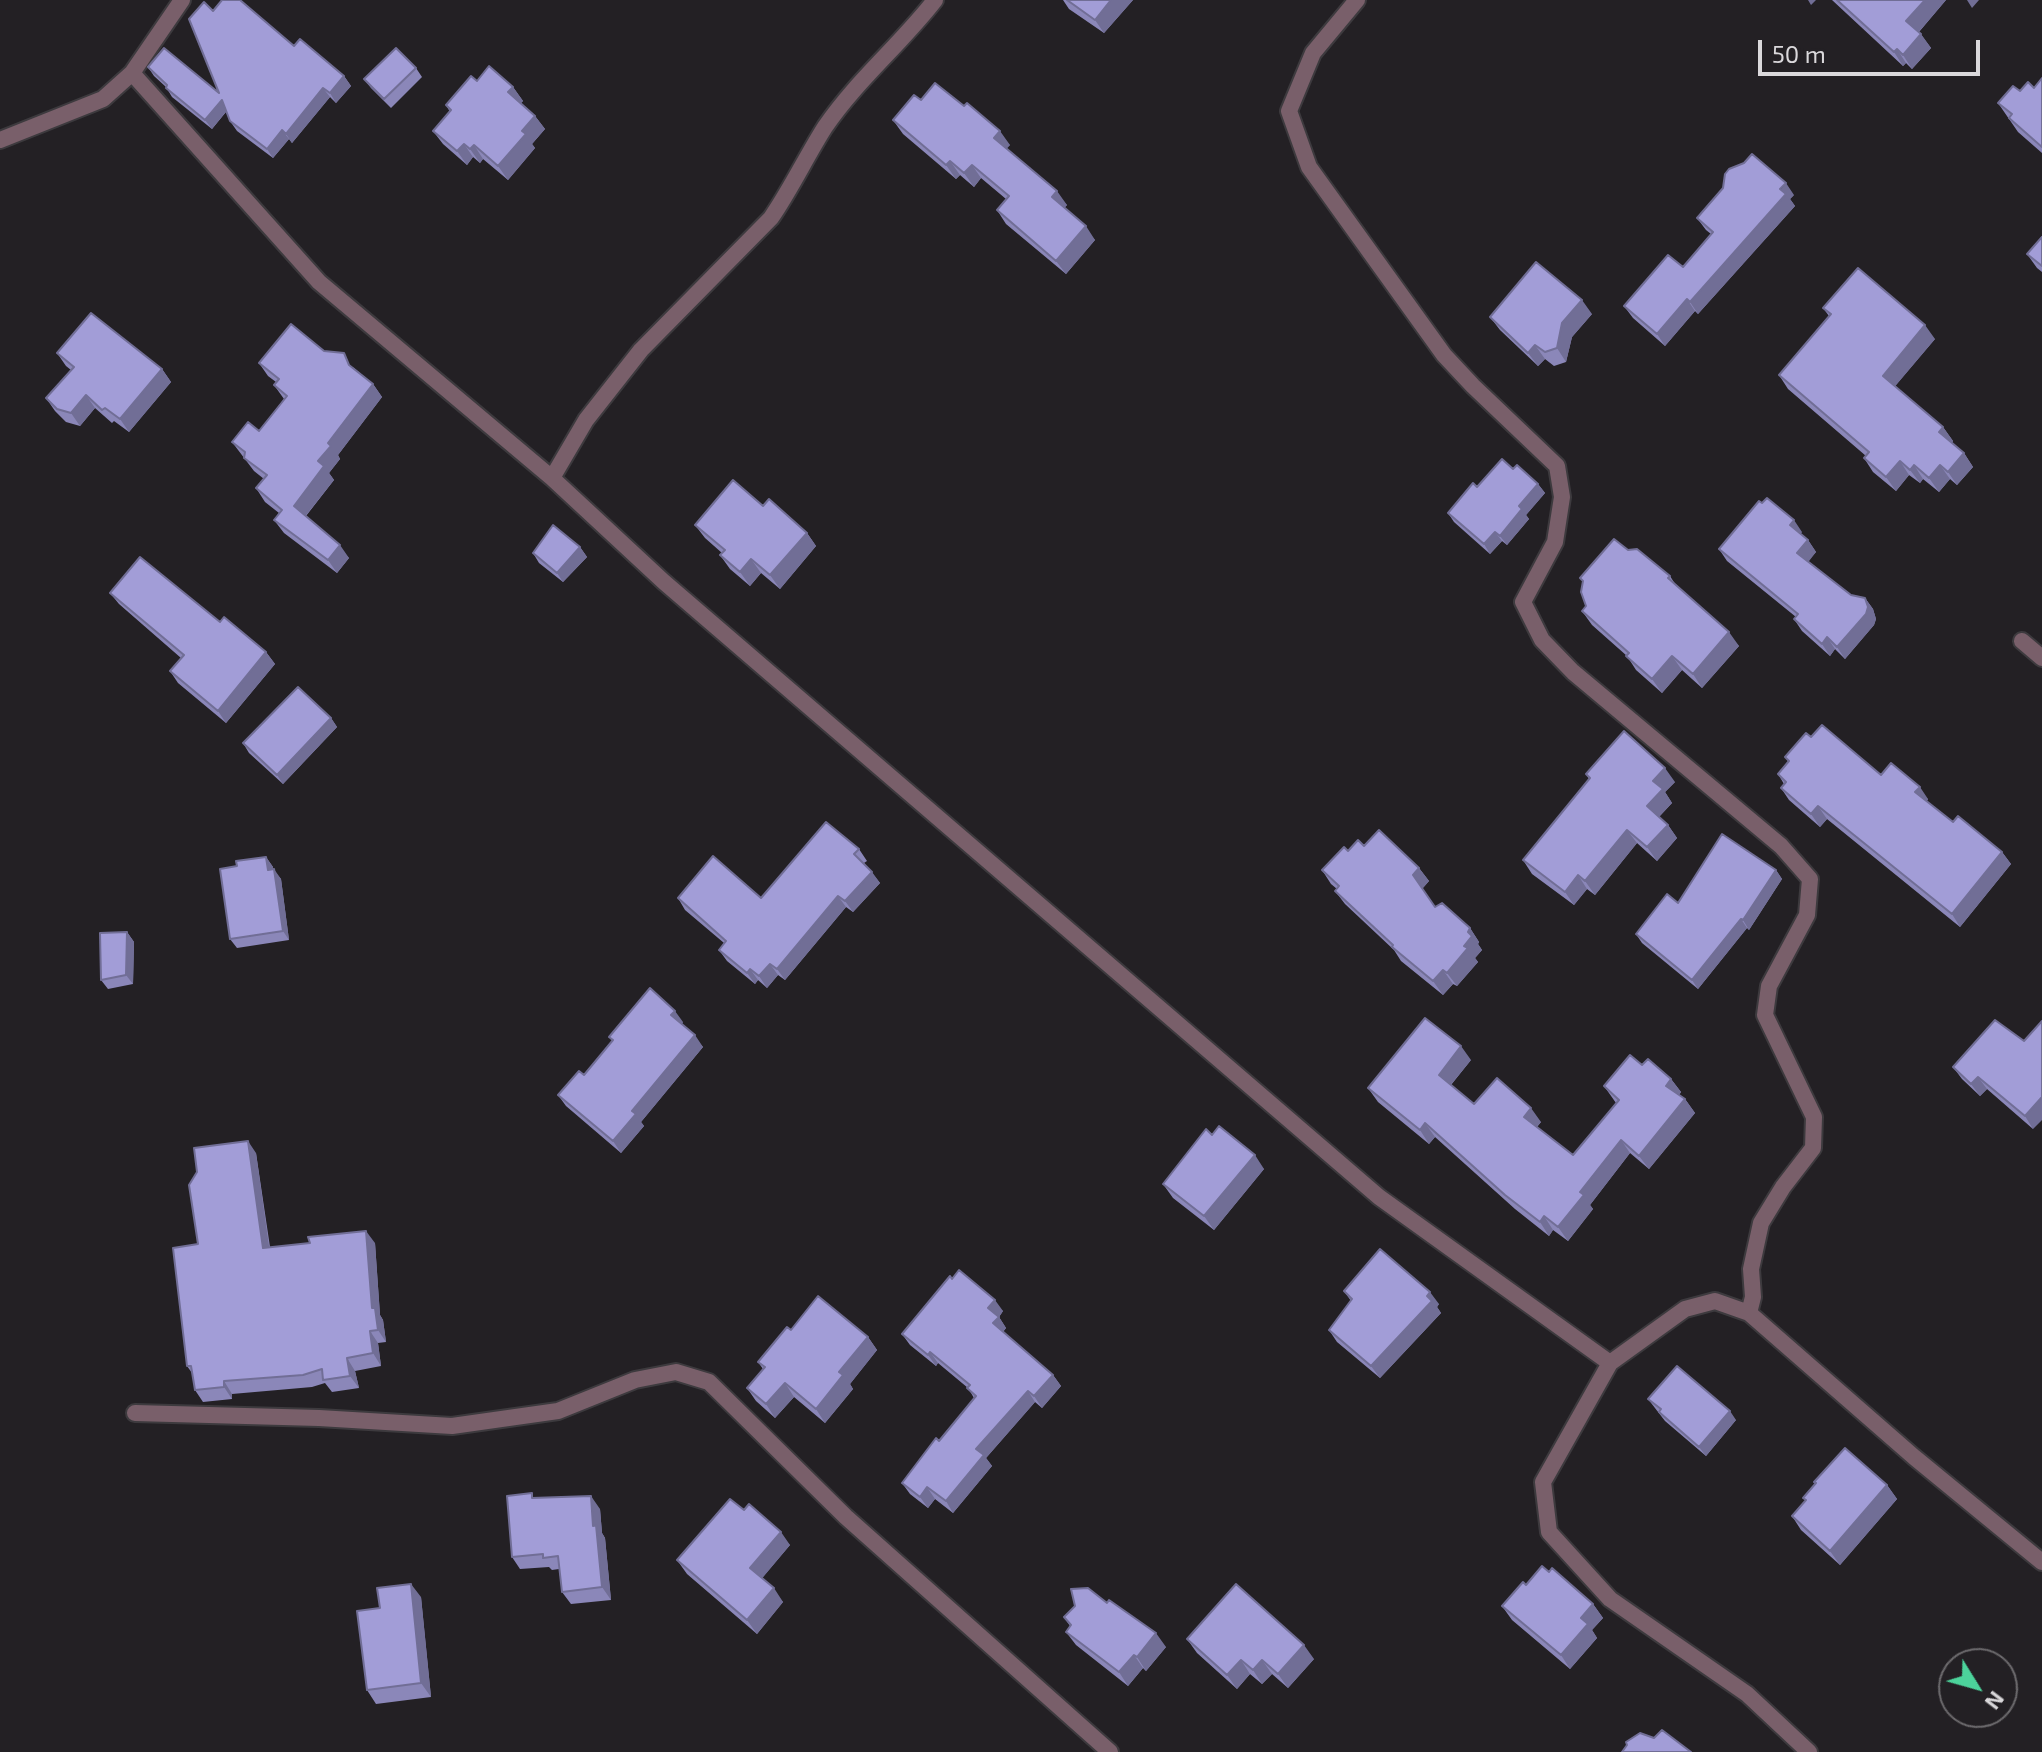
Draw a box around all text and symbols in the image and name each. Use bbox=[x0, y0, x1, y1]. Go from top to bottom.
scale bar bbox=[1762, 24, 1984, 74]
text: 50 m bbox=[1772, 39, 1826, 68]
north arrow bbox=[1938, 1648, 2018, 1728]
text: N bbox=[1980, 1687, 2011, 1715]

